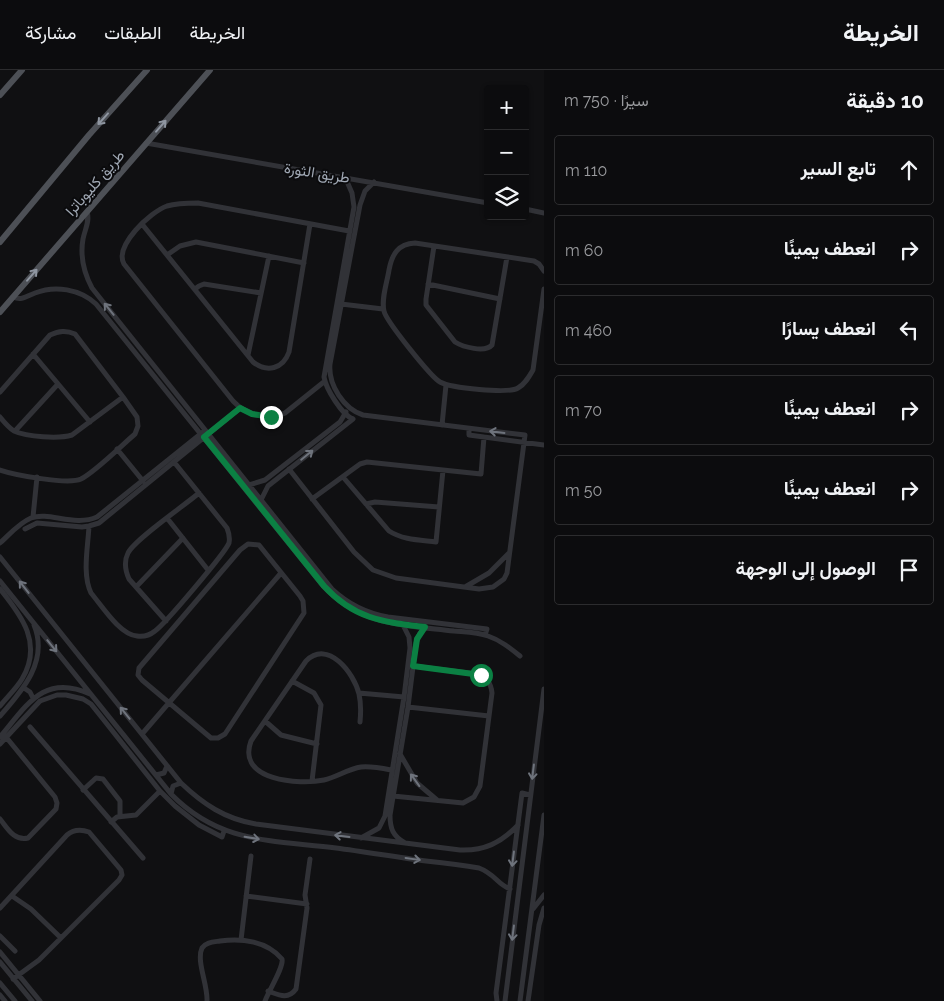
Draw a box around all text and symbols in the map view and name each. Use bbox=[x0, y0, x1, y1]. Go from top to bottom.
text: الخريطة bbox=[843, 18, 919, 47]
text: مشاركة bbox=[25, 22, 76, 43]
text: الطبقات bbox=[104, 22, 161, 43]
text: الخريطة bbox=[189, 22, 245, 43]
map controls bbox=[484, 85, 529, 220]
button: + bbox=[484, 85, 529, 130]
text: 10 دقيقة bbox=[846, 88, 924, 113]
text: سيرًا · 750 m bbox=[564, 91, 649, 110]
one-way arrow bbox=[97, 113, 109, 126]
one-way arrow bbox=[155, 119, 167, 132]
button: − bbox=[484, 130, 529, 175]
street label: طريق كليوباترا bbox=[62, 146, 129, 220]
icon: ahead bbox=[895, 156, 923, 184]
text: تابع السير bbox=[801, 157, 876, 179]
street label: طريق الثورة bbox=[283, 159, 351, 188]
text: 110 m bbox=[565, 161, 607, 180]
button: layers bbox=[484, 175, 529, 220]
icon: right bbox=[895, 236, 923, 264]
text: انعطف يمينًا bbox=[784, 237, 876, 259]
text: 60 m bbox=[565, 241, 603, 260]
one-way arrow bbox=[26, 269, 37, 282]
one-way arrow bbox=[103, 303, 114, 316]
icon: left bbox=[895, 316, 923, 344]
text: انعطف يسارًا bbox=[782, 317, 876, 339]
text: 460 m bbox=[565, 321, 612, 340]
icon: right bbox=[895, 396, 923, 424]
text: انعطف يمينًا bbox=[784, 397, 876, 419]
text: 70 m bbox=[565, 401, 602, 420]
route end bbox=[260, 406, 283, 429]
one-way arrow bbox=[489, 427, 505, 437]
one-way arrow bbox=[301, 449, 314, 460]
icon: right bbox=[895, 476, 923, 504]
text: انعطف يمينًا bbox=[784, 477, 876, 499]
text: 50 m bbox=[565, 481, 602, 500]
icon: arrive bbox=[895, 556, 923, 584]
text: الوصول إلى الوجهة bbox=[736, 557, 876, 579]
one-way arrow bbox=[18, 580, 29, 593]
one-way arrow bbox=[47, 639, 58, 652]
route start bbox=[470, 664, 493, 687]
one-way arrow bbox=[120, 707, 131, 720]
one-way arrow bbox=[528, 764, 538, 780]
one-way arrow bbox=[410, 774, 421, 787]
one-way arrow bbox=[335, 831, 351, 841]
one-way arrow bbox=[244, 833, 260, 843]
one-way arrow bbox=[508, 851, 518, 867]
one-way arrow bbox=[405, 854, 421, 864]
one-way arrow bbox=[508, 925, 518, 941]

